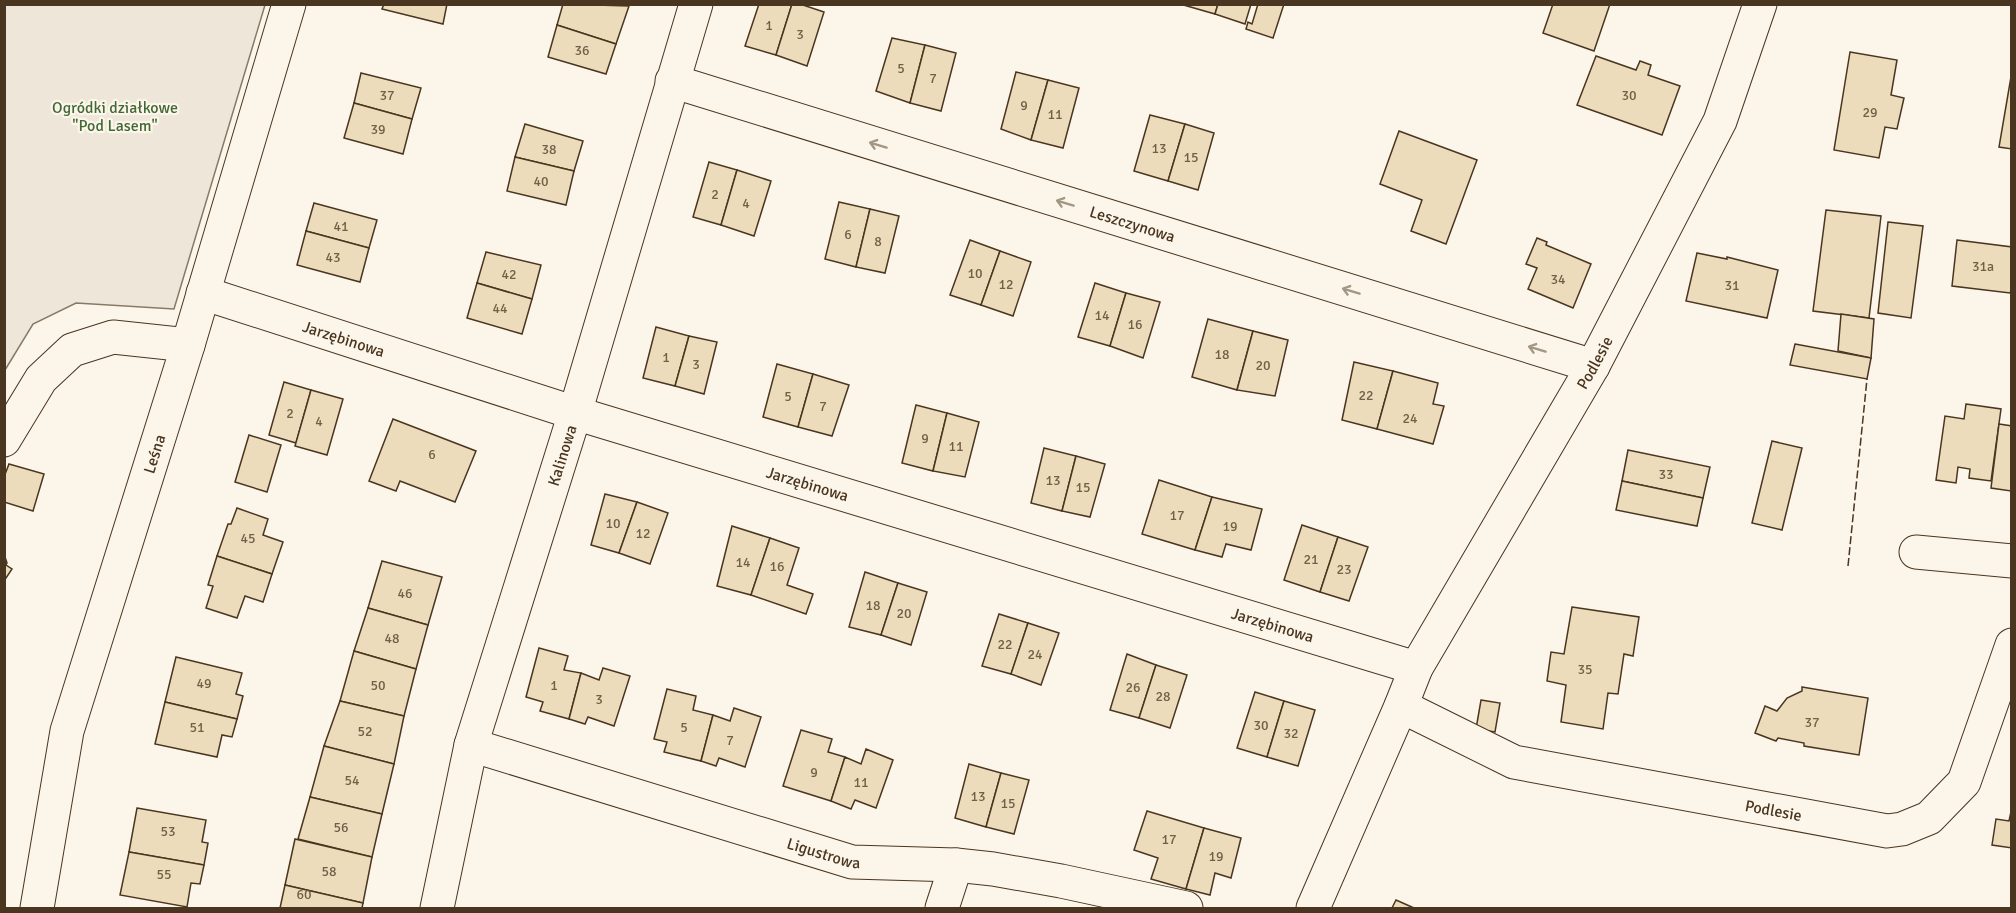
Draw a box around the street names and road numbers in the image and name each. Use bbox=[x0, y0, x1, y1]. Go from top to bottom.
street label: Leszczynowa bbox=[1087, 202, 1177, 247]
street label: Jarzębinowa bbox=[300, 317, 387, 362]
street label: Podlesie bbox=[1573, 333, 1618, 393]
street label: Kalinowa bbox=[544, 423, 582, 489]
street label: Leśna bbox=[139, 432, 170, 476]
street label: Jarzębinowa bbox=[764, 463, 851, 506]
street label: Jarzębinowa bbox=[1229, 604, 1316, 647]
street label: Podlesie bbox=[1743, 796, 1803, 826]
street label: Ligustrowa bbox=[784, 834, 860, 873]

